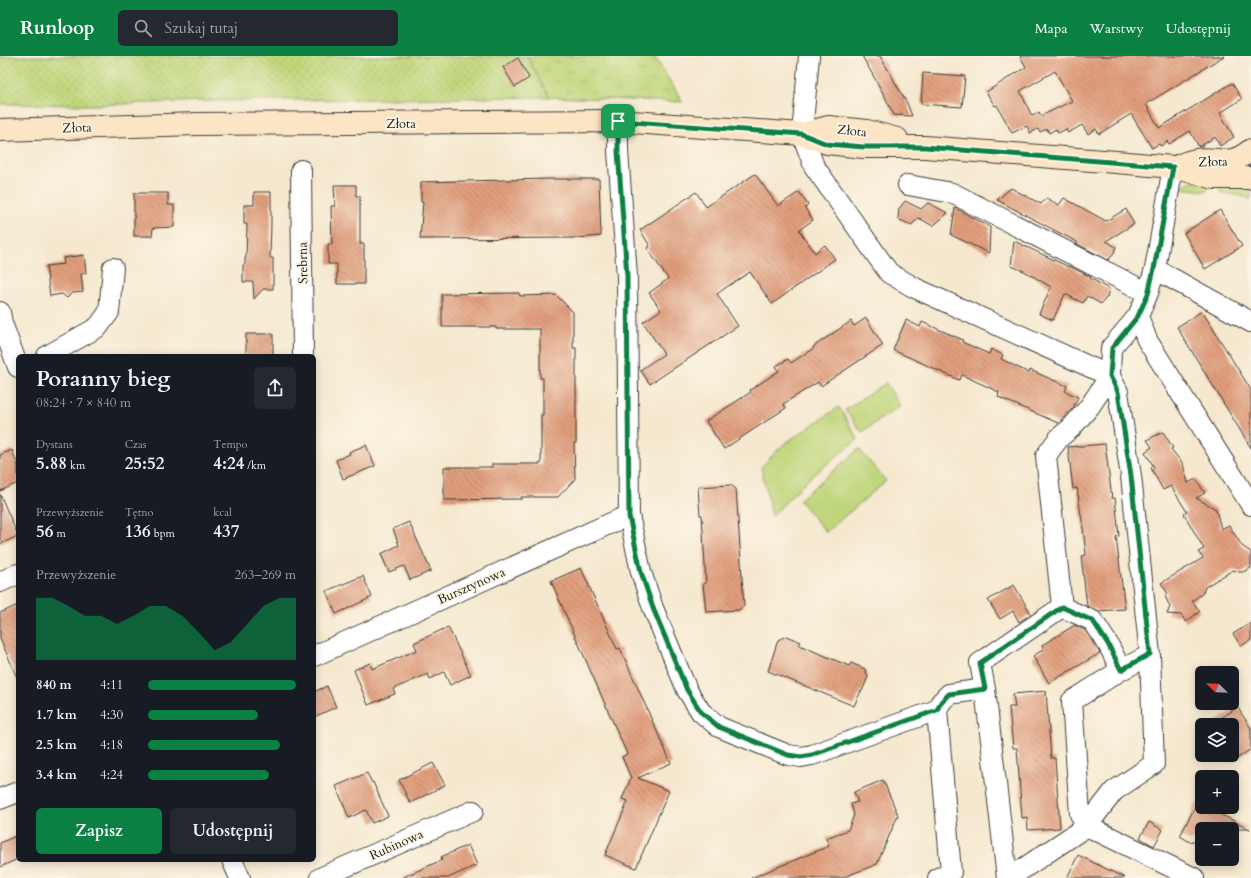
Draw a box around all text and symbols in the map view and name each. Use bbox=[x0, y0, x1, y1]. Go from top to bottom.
search box bbox=[118, 10, 398, 46]
text: Runloop bbox=[20, 15, 94, 41]
icon: search bbox=[132, 17, 154, 39]
text: Szukaj tutaj bbox=[164, 18, 238, 38]
text: Mapa bbox=[1035, 19, 1067, 38]
text: Warstwy bbox=[1089, 19, 1144, 38]
text: Udostępnij bbox=[1166, 19, 1231, 38]
pin bbox=[601, 104, 635, 138]
icon: arrive bbox=[607, 110, 629, 132]
street label: Złota bbox=[386, 115, 416, 133]
street label: Złota bbox=[62, 118, 93, 138]
street label: Złota bbox=[836, 120, 868, 142]
street label: Złota bbox=[1198, 152, 1229, 172]
street label: Srebrna bbox=[294, 242, 312, 284]
text: Poranny bieg bbox=[36, 364, 170, 394]
button: share bbox=[254, 367, 296, 409]
text: 08:24 · 7 × 840 m bbox=[36, 394, 131, 412]
text: Dystans bbox=[36, 437, 73, 452]
text: Czas bbox=[125, 437, 146, 452]
text: Tempo bbox=[213, 437, 248, 452]
text: 5.88 bbox=[36, 452, 67, 475]
text: 25:52 bbox=[125, 452, 164, 475]
text: 4:24 bbox=[213, 452, 244, 475]
text: km bbox=[67, 458, 85, 473]
text: /km bbox=[244, 458, 266, 473]
text: Przewyższenie bbox=[36, 505, 104, 520]
text: Tętno bbox=[125, 505, 153, 520]
text: kcal bbox=[213, 505, 232, 520]
text: 56 bbox=[36, 520, 53, 543]
text: 136 bbox=[125, 520, 151, 543]
text: 437 bbox=[213, 520, 239, 543]
text: m bbox=[53, 526, 66, 541]
text: bpm bbox=[151, 526, 175, 541]
street label: Bursztynowa bbox=[435, 563, 508, 609]
text: Przewyższenie bbox=[36, 566, 116, 584]
text: 263–269 m bbox=[234, 566, 296, 584]
north arrow bbox=[1195, 666, 1239, 710]
map controls bbox=[1195, 666, 1239, 866]
text: 840 m bbox=[36, 676, 71, 694]
text: 4:11 bbox=[100, 676, 123, 694]
text: 1.7 km bbox=[36, 706, 77, 724]
text: 4:30 bbox=[100, 706, 123, 724]
button: layers bbox=[1195, 718, 1239, 762]
text: 2.5 km bbox=[36, 736, 77, 754]
text: 4:18 bbox=[100, 736, 123, 754]
text: 3.4 km bbox=[36, 766, 77, 784]
text: 4:24 bbox=[100, 766, 123, 784]
button: + bbox=[1195, 770, 1239, 814]
button: Zapisz bbox=[36, 808, 162, 854]
button: Udostępnij bbox=[170, 808, 296, 854]
button: − bbox=[1195, 822, 1239, 866]
street label: Rubinowa bbox=[367, 825, 427, 865]

